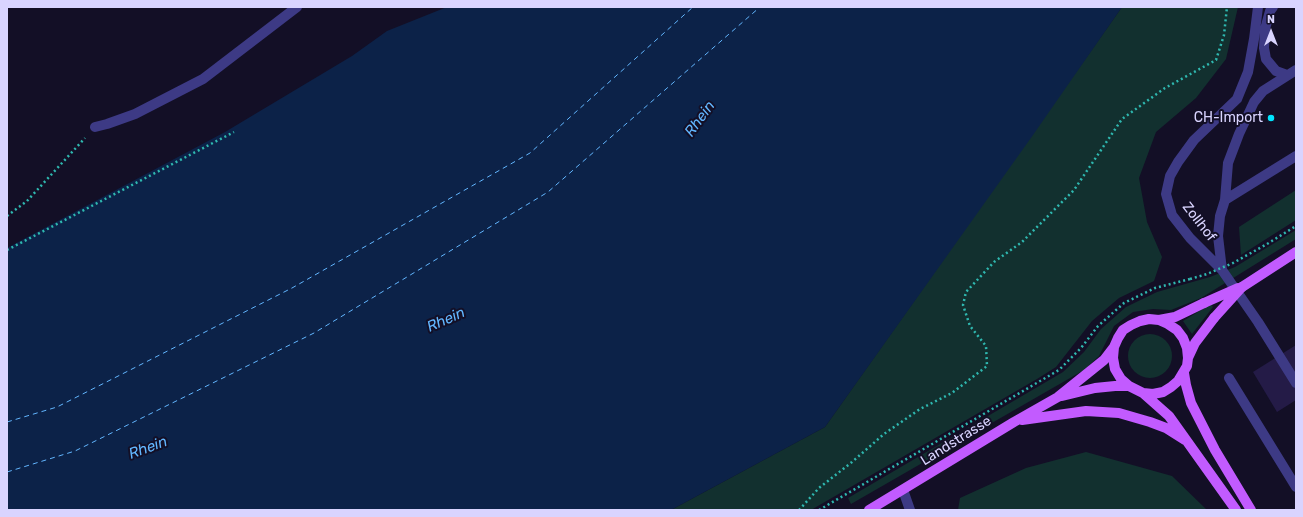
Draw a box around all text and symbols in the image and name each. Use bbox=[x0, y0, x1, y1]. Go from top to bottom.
north arrow bbox=[1251, 12, 1291, 52]
text: N bbox=[1267, 13, 1275, 26]
water label: Rhein bbox=[681, 98, 719, 140]
place label: CH-Import bbox=[1194, 110, 1263, 126]
marker: CH-Import bbox=[1266, 113, 1276, 123]
street label: Zollhof bbox=[1179, 199, 1219, 245]
water label: Rhein bbox=[424, 304, 468, 336]
street label: Landstrasse bbox=[918, 413, 994, 469]
water label: Rhein bbox=[126, 433, 170, 463]

